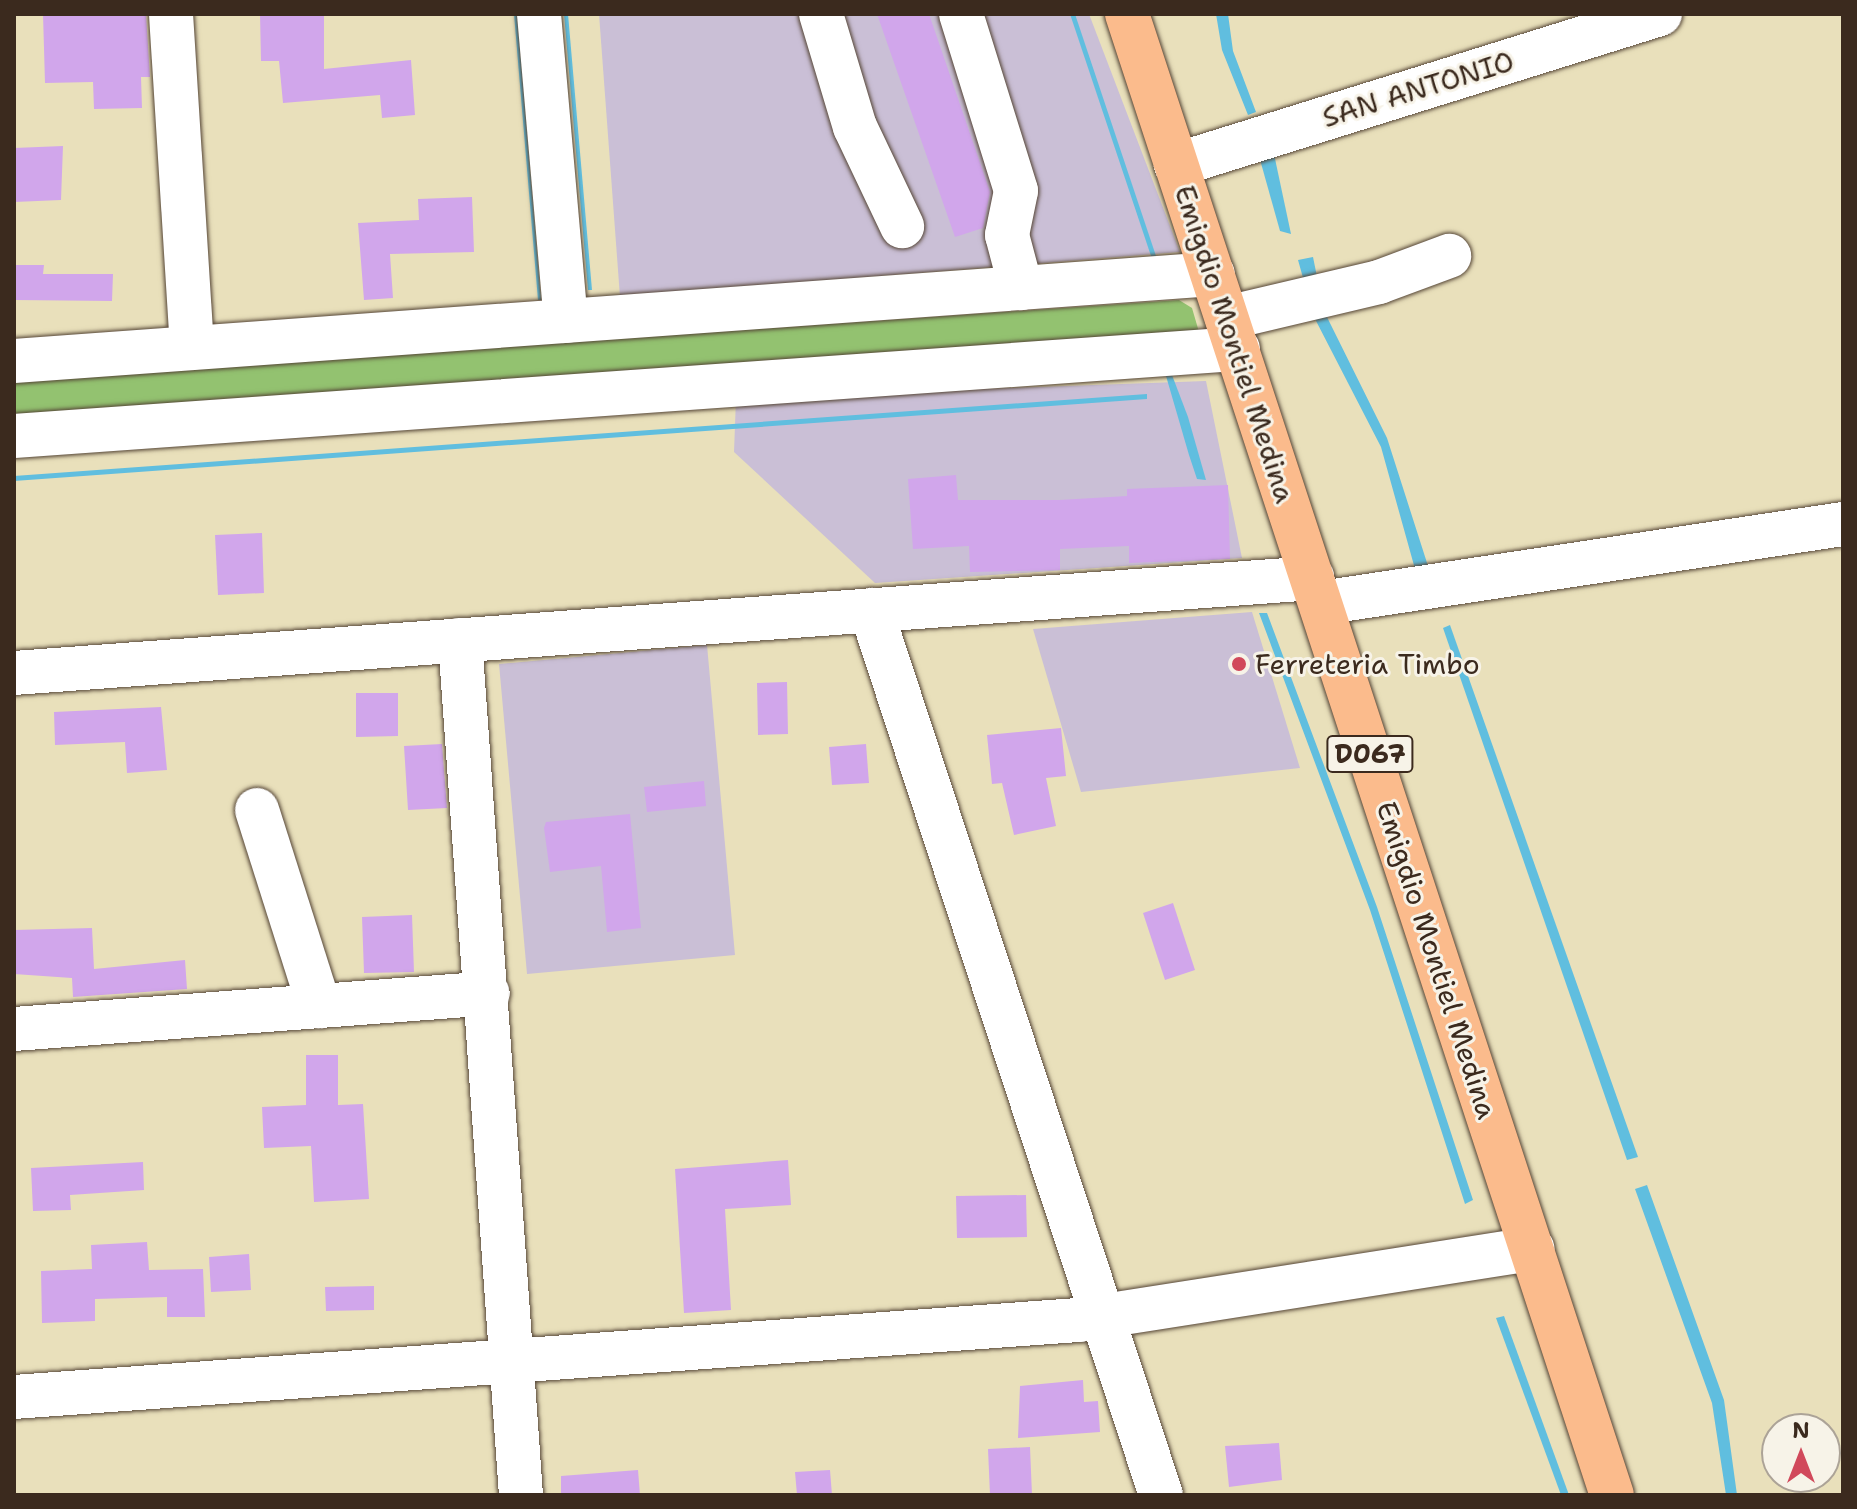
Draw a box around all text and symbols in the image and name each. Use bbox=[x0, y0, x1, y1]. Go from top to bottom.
street label: SAN ANTONIO bbox=[1318, 44, 1518, 134]
street label: Emigdio Montiel Medina bbox=[1168, 181, 1302, 507]
place label: Ferreteria Timbo bbox=[1255, 647, 1480, 681]
marker: Ferreteria Timbo bbox=[1230, 655, 1248, 673]
road number: D067 bbox=[1326, 732, 1414, 776]
street label: Emigdio Montiel Medina bbox=[1370, 797, 1504, 1123]
north arrow bbox=[1761, 1413, 1841, 1493]
text: N bbox=[1792, 1416, 1810, 1445]

